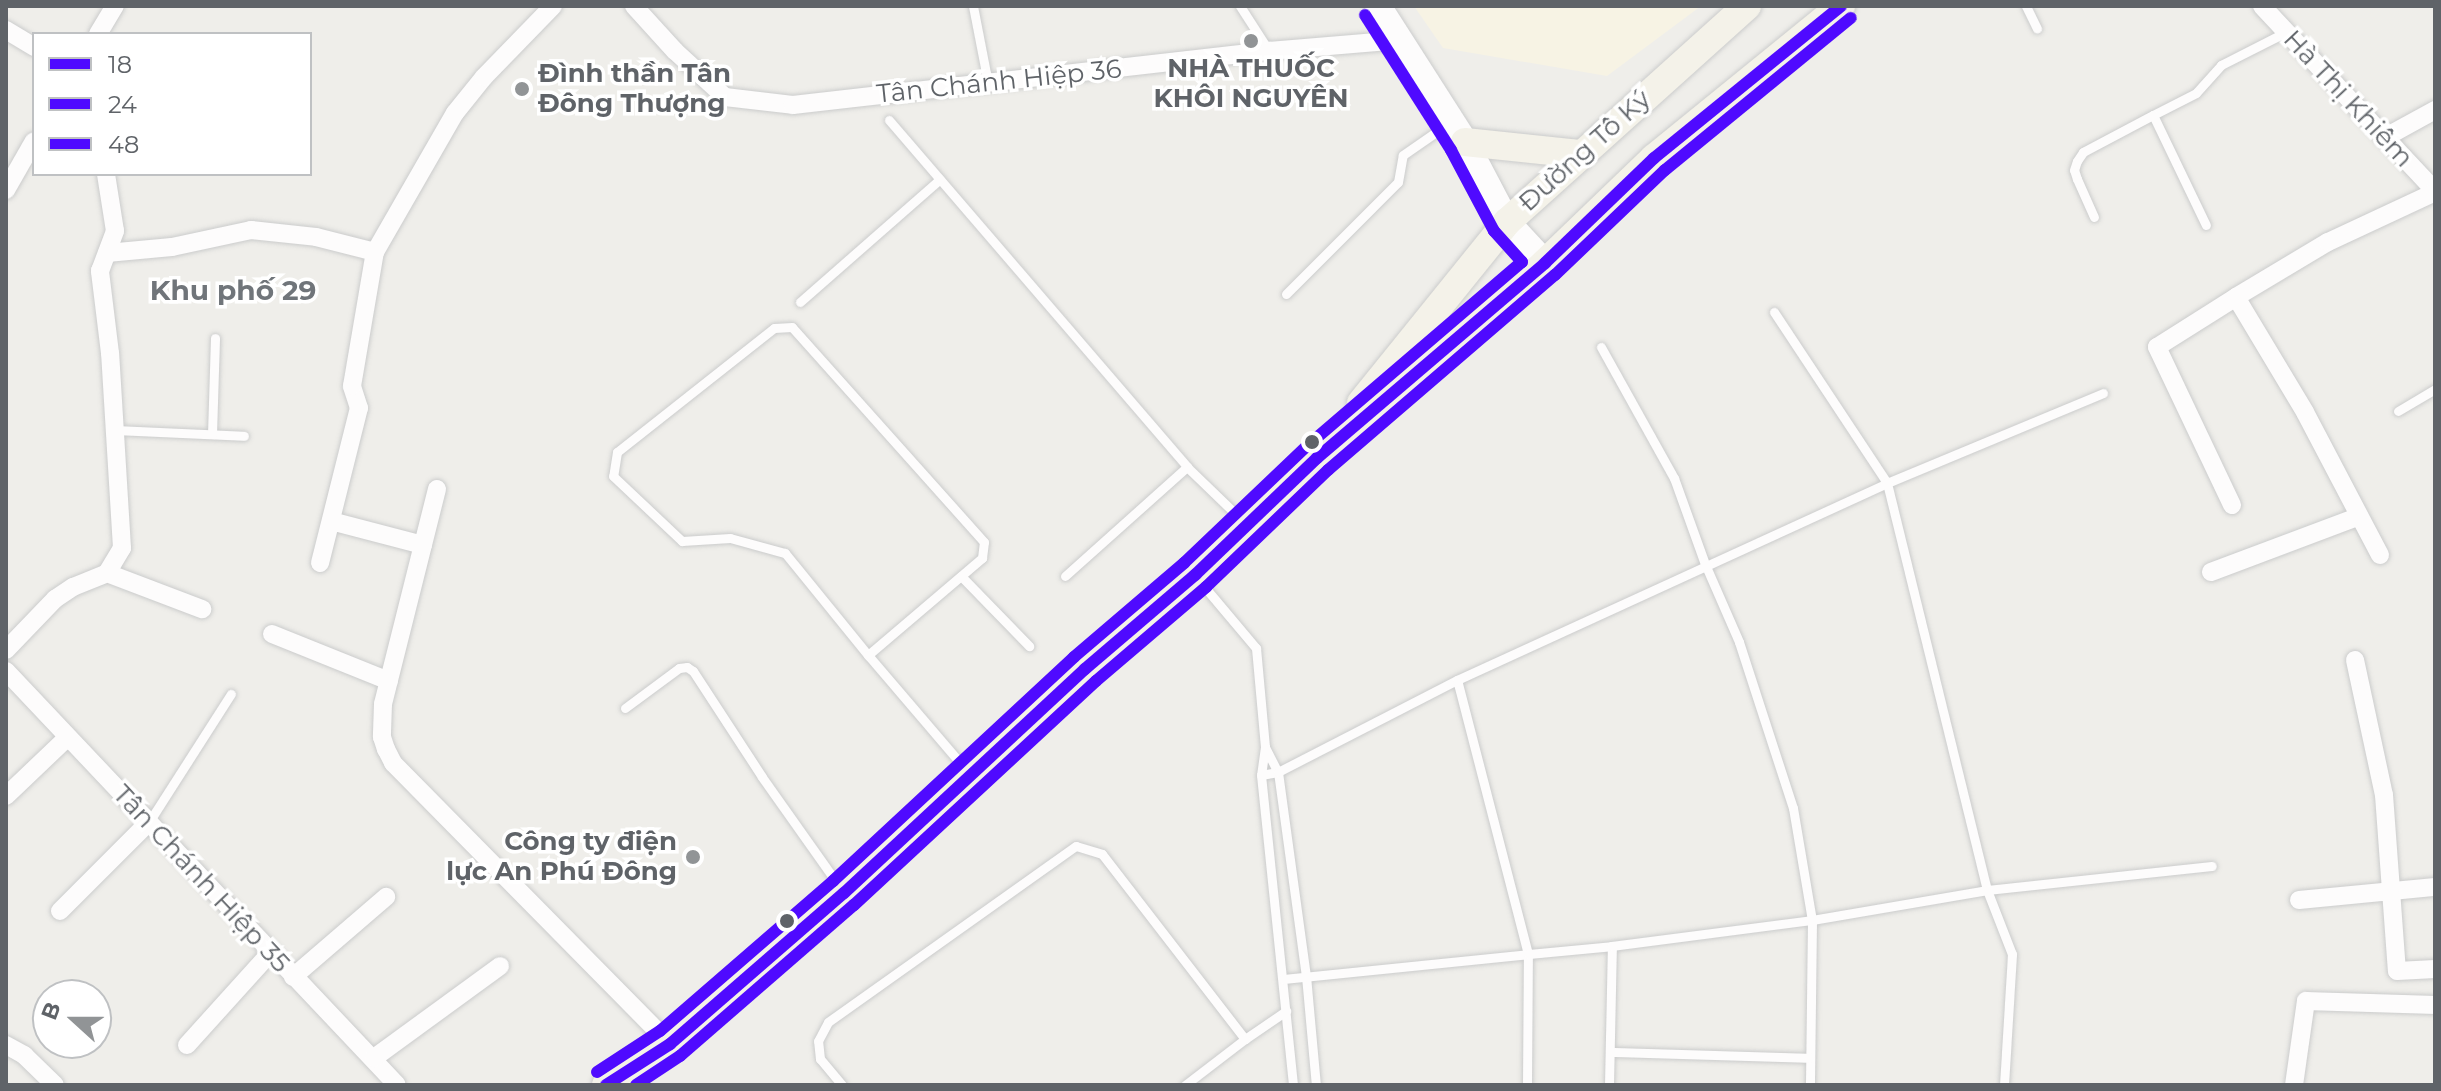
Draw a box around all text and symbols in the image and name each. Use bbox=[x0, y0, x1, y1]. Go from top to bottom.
street label: Hà Thị Khiêm bbox=[2277, 24, 2419, 174]
legend bbox=[32, 32, 312, 176]
marker: NHÀ THUỐC KHÔI NGUYÊN bbox=[1242, 32, 1260, 50]
text: 18 bbox=[108, 50, 132, 79]
place label: NHÀ THUỐC KHÔI NGUYÊN bbox=[1153, 53, 1349, 114]
street label: Tân Chánh Hiệp 36 bbox=[875, 54, 1123, 110]
place label: Đình thần Tân Đông Thượng bbox=[538, 58, 731, 120]
marker: Đình thần Tân Đông Thượng bbox=[513, 80, 531, 98]
street label: Đường Tô Ký bbox=[1513, 84, 1657, 218]
text: 24 bbox=[108, 90, 137, 119]
text: 48 bbox=[108, 130, 139, 159]
district label: Khu phố 29 bbox=[150, 273, 316, 307]
unlabelled marker bbox=[1304, 434, 1320, 450]
street label: Tân Chánh Hiệp 35 bbox=[106, 779, 296, 979]
place label: Công ty điện lực An Phú Đông bbox=[446, 826, 677, 888]
marker: Công ty điện lực An Phú Đông bbox=[684, 848, 702, 866]
unlabelled marker bbox=[779, 913, 795, 929]
north arrow bbox=[32, 979, 112, 1059]
text: B bbox=[35, 998, 67, 1024]

